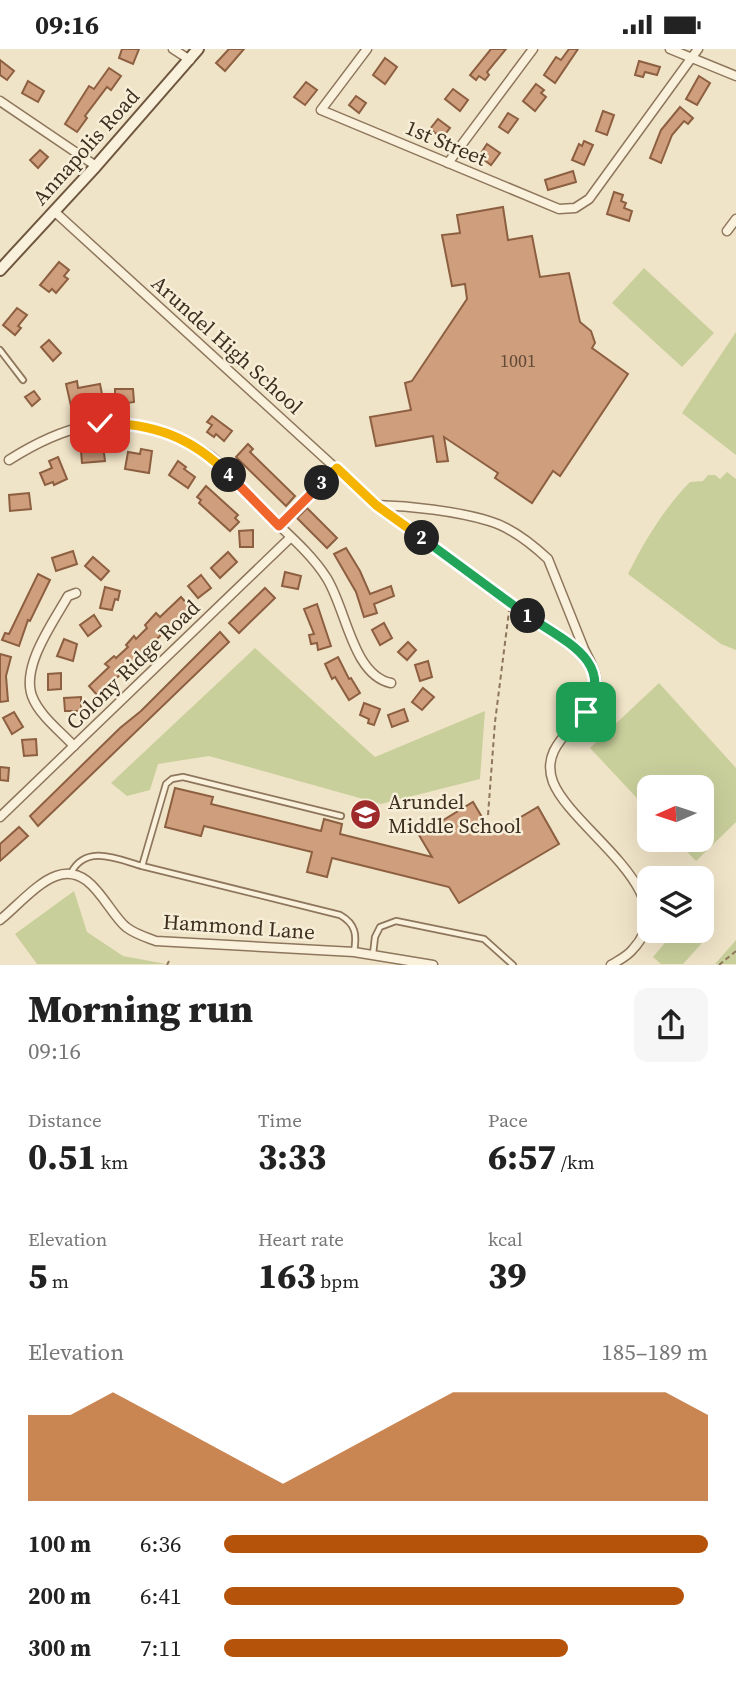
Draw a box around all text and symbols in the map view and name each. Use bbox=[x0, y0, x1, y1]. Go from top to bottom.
text: 09:16 bbox=[35, 7, 99, 43]
street label: Annapolis Road bbox=[26, 82, 146, 211]
street label: 1st Street bbox=[401, 112, 491, 173]
street label: Arundel High School bbox=[145, 269, 309, 421]
house number: 1001 bbox=[500, 348, 536, 373]
pin bbox=[70, 393, 130, 453]
icon: check bbox=[81, 404, 119, 442]
pin: 4 bbox=[212, 457, 246, 493]
text: 4 bbox=[223, 461, 234, 487]
pin: 3 bbox=[304, 465, 340, 501]
text: 3 bbox=[316, 469, 327, 495]
pin: 2 bbox=[404, 521, 440, 555]
text: 2 bbox=[416, 524, 427, 550]
street label: Colony Ridge Road bbox=[59, 593, 206, 736]
pin: 1 bbox=[510, 599, 546, 633]
text: 1 bbox=[522, 602, 533, 628]
pin bbox=[556, 682, 616, 742]
icon: arrive bbox=[567, 693, 605, 731]
north arrow bbox=[637, 775, 714, 852]
map controls bbox=[637, 775, 714, 943]
place label: Arundel Middle School bbox=[388, 787, 521, 840]
school or university icon: Arundel Middle School bbox=[348, 797, 382, 831]
button: layers bbox=[637, 866, 714, 943]
street label: Hammond Lane bbox=[162, 907, 316, 946]
text: Morning run bbox=[28, 983, 253, 1035]
button: share bbox=[634, 988, 708, 1062]
text: 09:16 bbox=[28, 1035, 81, 1067]
text: Distance bbox=[28, 1107, 102, 1133]
text: Time bbox=[258, 1107, 302, 1133]
text: Pace bbox=[488, 1107, 528, 1133]
text: 0.51 bbox=[28, 1133, 96, 1181]
text: 3:33 bbox=[258, 1133, 326, 1181]
text: 6:57 bbox=[488, 1133, 556, 1181]
text: km bbox=[96, 1149, 128, 1175]
text: /km bbox=[556, 1149, 595, 1175]
text: Elevation bbox=[28, 1226, 107, 1252]
text: Heart rate bbox=[258, 1226, 344, 1252]
text: kcal bbox=[488, 1226, 523, 1252]
text: 5 bbox=[28, 1252, 47, 1300]
text: 163 bbox=[258, 1252, 316, 1300]
text: 39 bbox=[488, 1252, 527, 1300]
text: m bbox=[47, 1268, 69, 1294]
text: bpm bbox=[316, 1268, 359, 1294]
text: Elevation bbox=[28, 1336, 124, 1368]
text: 185–189 m bbox=[601, 1336, 708, 1368]
text: 100 m bbox=[28, 1528, 91, 1560]
text: 6:36 bbox=[140, 1528, 181, 1560]
text: 200 m bbox=[28, 1580, 91, 1612]
text: 6:41 bbox=[140, 1580, 181, 1612]
text: 300 m bbox=[28, 1632, 91, 1664]
text: 7:11 bbox=[140, 1632, 181, 1664]

